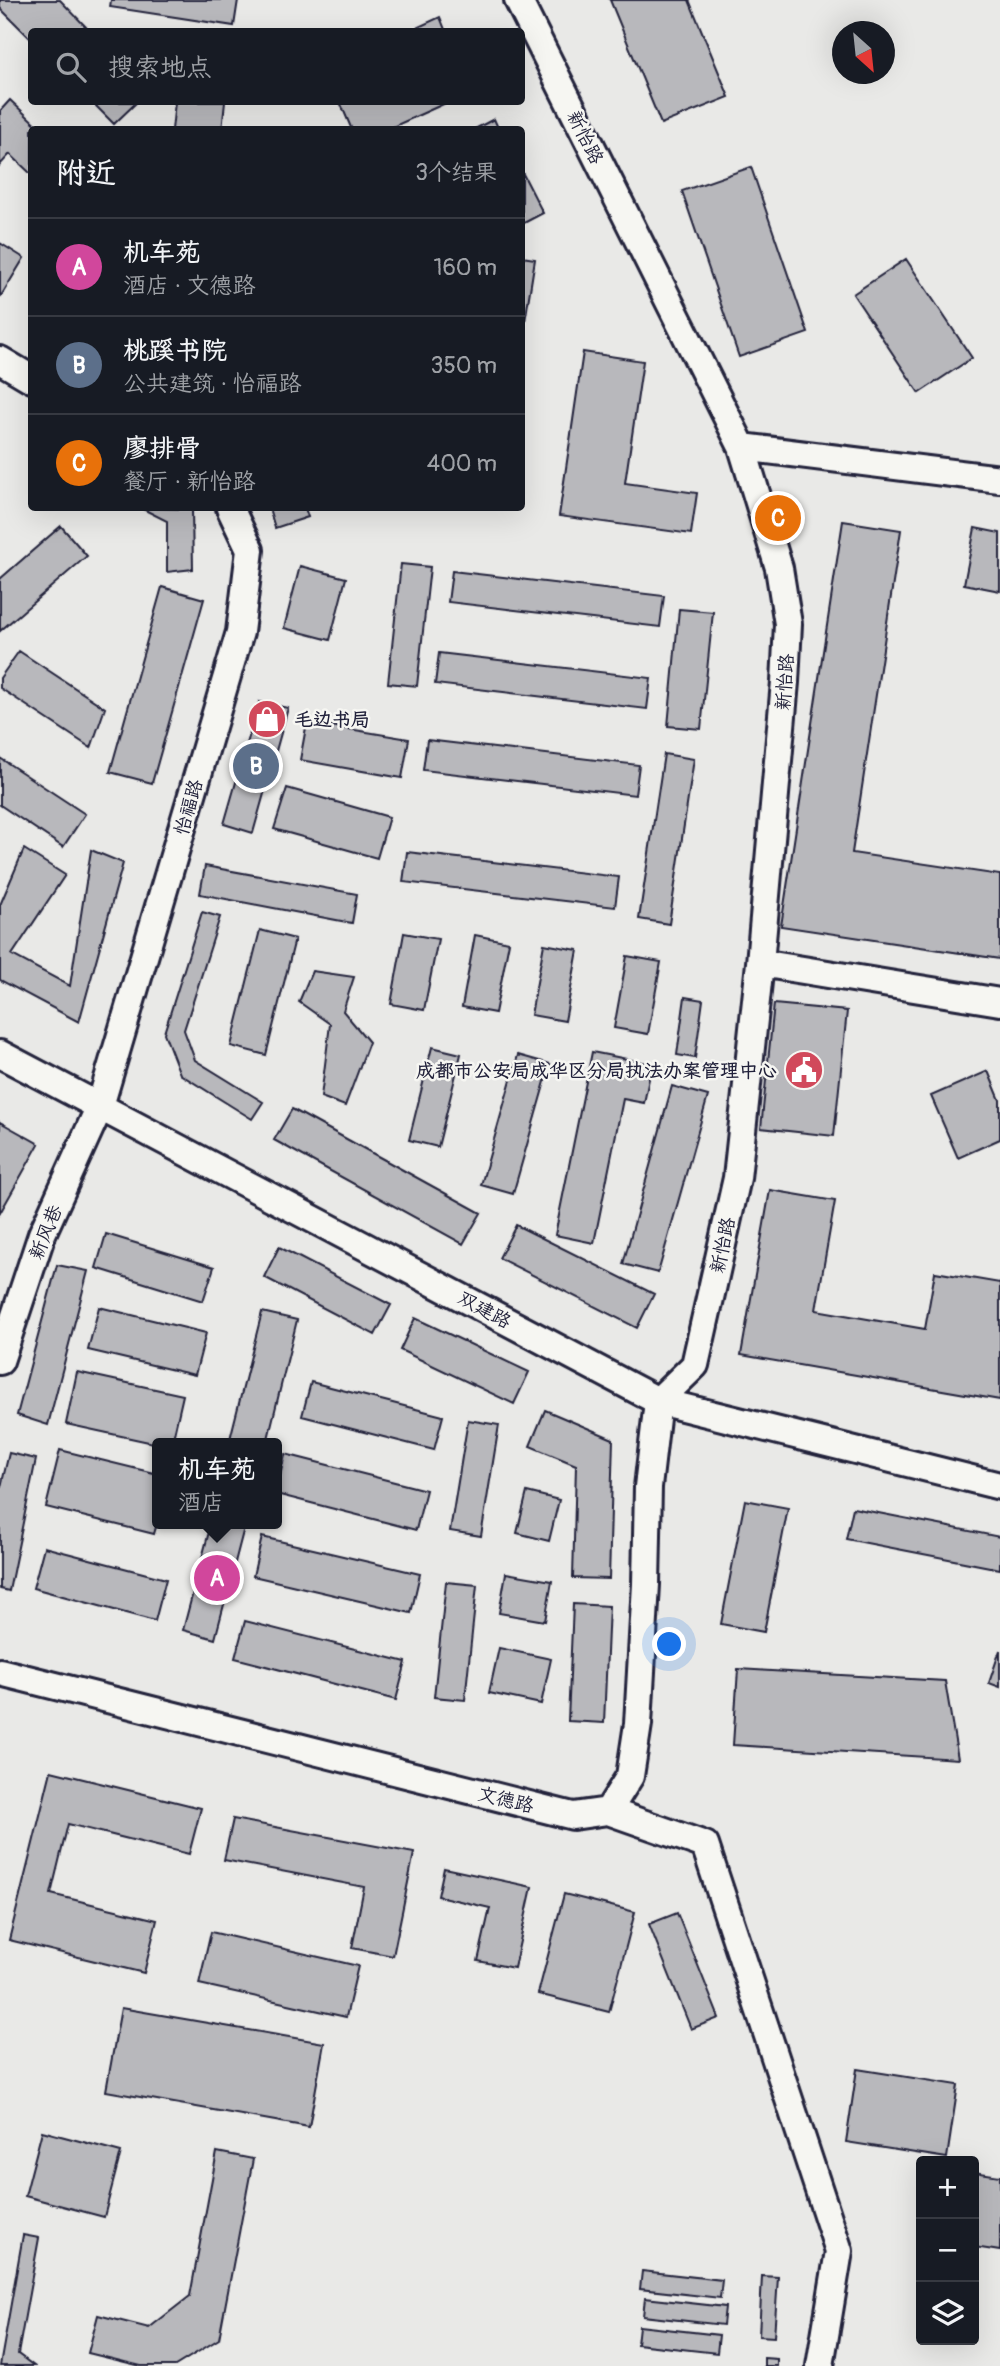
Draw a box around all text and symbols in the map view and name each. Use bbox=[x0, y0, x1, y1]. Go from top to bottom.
north arrow bbox=[832, 21, 895, 84]
search box bbox=[28, 28, 525, 105]
icon: search bbox=[52, 48, 90, 86]
text: 搜索地点 bbox=[108, 52, 212, 84]
street label: 新怡路 bbox=[561, 107, 609, 168]
text: 附近 bbox=[56, 155, 116, 192]
text: 3个结果 bbox=[415, 158, 497, 187]
text: 机车苑 bbox=[123, 237, 201, 269]
text: A bbox=[72, 253, 86, 282]
text: 160 m bbox=[433, 253, 497, 282]
text: 酒店 · 文德路 bbox=[123, 271, 255, 300]
text: 桃蹊书院 bbox=[123, 335, 227, 367]
text: B bbox=[72, 351, 86, 380]
text: 350 m bbox=[431, 351, 497, 380]
text: 公共建筑 · 怡福路 bbox=[123, 369, 301, 398]
text: 廖排骨 bbox=[123, 433, 201, 465]
text: C bbox=[72, 449, 86, 478]
text: 400 m bbox=[427, 449, 497, 478]
text: 餐厅 · 新怡路 bbox=[123, 467, 255, 496]
pin: C bbox=[755, 492, 801, 544]
street label: 新怡路 bbox=[771, 653, 799, 711]
shop icon: 毛边书局 bbox=[246, 698, 288, 740]
place label: 毛边书局 bbox=[294, 708, 370, 732]
pin: B bbox=[233, 740, 279, 792]
street label: 怡福路 bbox=[170, 777, 208, 838]
public building icon: 成都市公安局成华区分局执法办案管理中心 bbox=[783, 1049, 825, 1091]
place label: 成都市公安局成华区分局执法办案管理中心 bbox=[416, 1059, 777, 1083]
street label: 新风巷 bbox=[24, 1201, 68, 1263]
street label: 新怡路 bbox=[705, 1215, 741, 1276]
street label: 双建路 bbox=[454, 1286, 515, 1334]
popup bbox=[152, 1438, 282, 1529]
text: 机车苑 bbox=[178, 1454, 256, 1486]
text: 酒店 bbox=[178, 1488, 224, 1517]
pin: A bbox=[194, 1552, 240, 1604]
your location bbox=[652, 1627, 686, 1661]
street label: 文德路 bbox=[475, 1781, 536, 1819]
map controls bbox=[916, 2156, 979, 2345]
button: + bbox=[916, 2156, 979, 2219]
button: − bbox=[916, 2219, 979, 2282]
button: layers bbox=[916, 2282, 979, 2345]

